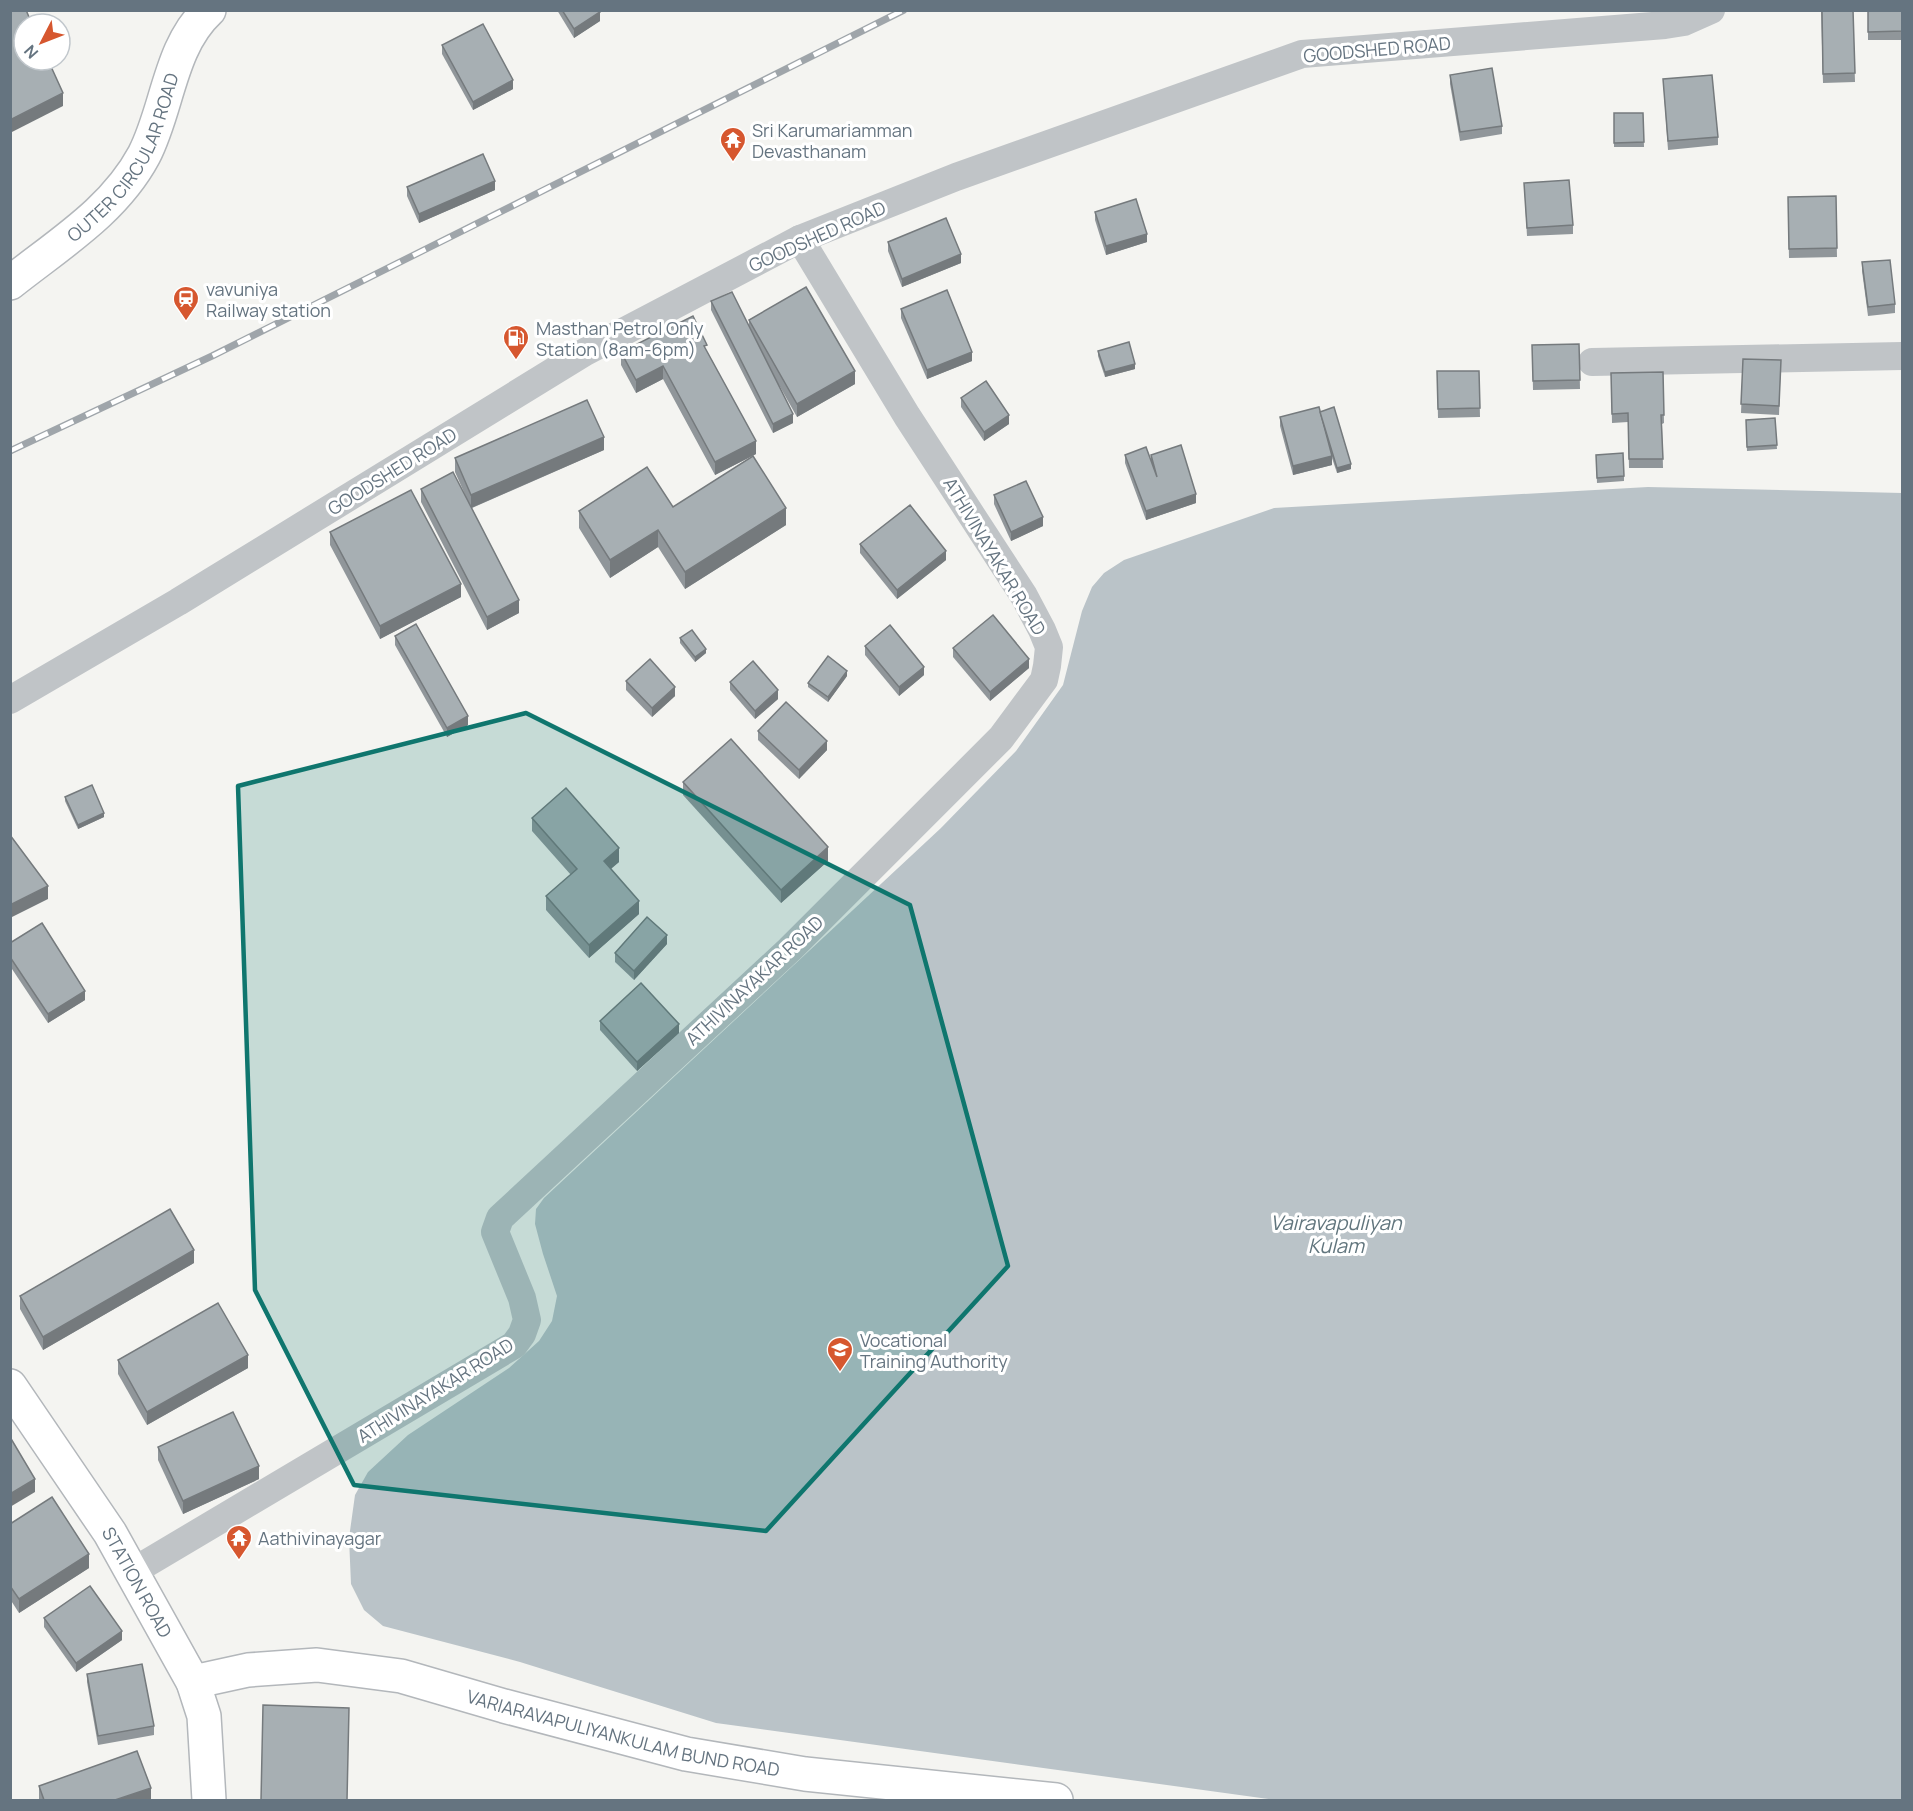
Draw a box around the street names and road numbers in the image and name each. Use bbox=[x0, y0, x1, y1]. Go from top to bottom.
street label: GOODSHED ROAD bbox=[1302, 31, 1452, 67]
street label: OUTER CIRCULAR ROAD bbox=[62, 70, 184, 247]
street label: GOODSHED ROAD bbox=[745, 195, 889, 277]
street label: GOODSHED ROAD bbox=[323, 422, 461, 520]
street label: ATHIVINAYAKAR ROAD bbox=[938, 473, 1052, 639]
street label: ATHIVINAYAKAR ROAD bbox=[680, 910, 828, 1050]
street label: ATHIVINAYAKAR ROAD bbox=[352, 1332, 518, 1448]
street label: STATION ROAD bbox=[97, 1522, 178, 1642]
street label: VARIARAVAPULIYANKULAM BUND ROAD bbox=[464, 1684, 782, 1782]

